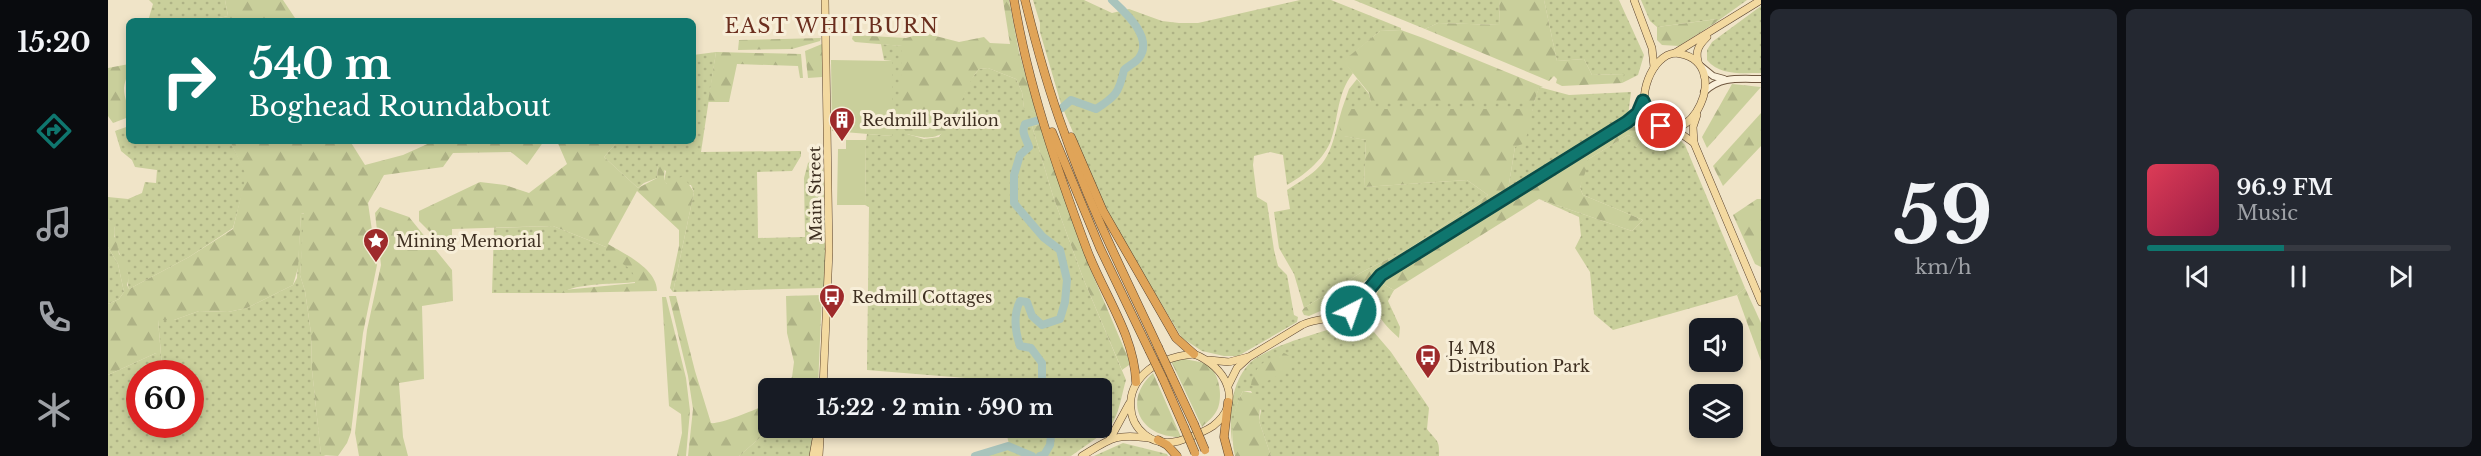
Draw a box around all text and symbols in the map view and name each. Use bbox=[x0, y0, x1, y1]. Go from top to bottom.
district label: EAST WHITBURN bbox=[724, 14, 940, 38]
text: 15:20 bbox=[17, 26, 91, 59]
text: 540 m bbox=[249, 38, 391, 90]
icon: right bbox=[150, 42, 228, 120]
text: Boghead Roundabout bbox=[249, 90, 551, 123]
pin bbox=[1635, 100, 1686, 151]
building icon: Redmill Pavilion bbox=[827, 105, 857, 143]
icon: arrive bbox=[1644, 109, 1677, 142]
icon: directions bbox=[33, 110, 75, 152]
place label: Redmill Pavilion bbox=[862, 110, 999, 130]
street label: Main Street bbox=[804, 146, 826, 242]
text: 59 bbox=[1894, 167, 1993, 264]
text: 96.9 FM bbox=[2237, 174, 2333, 201]
text: Music bbox=[2237, 201, 2298, 225]
icon: music bbox=[33, 203, 75, 245]
place icon: Mining Memorial bbox=[361, 226, 391, 264]
place label: Mining Memorial bbox=[396, 231, 541, 251]
text: km/h bbox=[1915, 255, 1972, 279]
icon: previous bbox=[2181, 260, 2214, 293]
icon: pause bbox=[2282, 260, 2315, 293]
icon: next bbox=[2384, 260, 2417, 293]
position arrow bbox=[1319, 279, 1383, 343]
bus stop icon: Redmill Cottages bbox=[817, 282, 847, 320]
place label: Redmill Cottages bbox=[852, 287, 992, 307]
icon: phone bbox=[33, 296, 75, 338]
map controls bbox=[1689, 318, 1743, 438]
button: sound bbox=[1689, 318, 1743, 372]
place label: J4 M8 Distribution Park bbox=[1446, 338, 1590, 376]
bus stop icon: J4 M8 Distribution Park bbox=[1413, 342, 1443, 380]
speed limit sign: 60 bbox=[126, 360, 204, 438]
button: layers bbox=[1689, 384, 1743, 438]
icon: climate bbox=[33, 389, 75, 431]
text: 15:22 · 2 min · 590 m bbox=[817, 394, 1053, 421]

